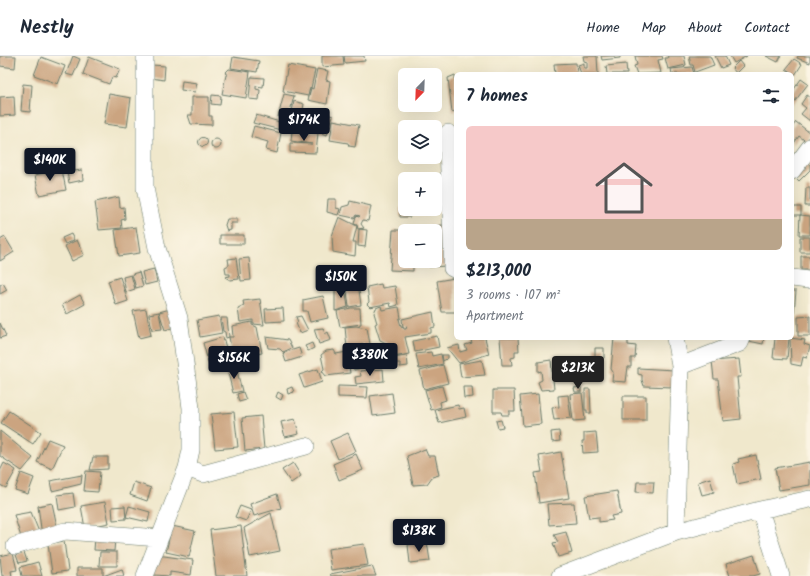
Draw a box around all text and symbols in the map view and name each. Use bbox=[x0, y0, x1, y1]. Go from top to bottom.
text: Nestly bbox=[20, 13, 74, 43]
text: Home bbox=[586, 17, 620, 39]
text: Map bbox=[642, 17, 666, 39]
text: About bbox=[688, 17, 722, 39]
text: Contact bbox=[744, 17, 790, 39]
north arrow bbox=[398, 68, 442, 112]
map controls bbox=[398, 68, 442, 268]
text: 7 homes bbox=[466, 83, 528, 110]
icon: filters bbox=[760, 85, 782, 107]
pin: $174K bbox=[276, 108, 332, 142]
text: $174K bbox=[288, 110, 320, 131]
button: layers bbox=[398, 120, 442, 164]
pin: $140K bbox=[22, 148, 78, 182]
text: $140K bbox=[33, 150, 67, 171]
icon: home bbox=[588, 152, 660, 224]
button: + bbox=[398, 172, 442, 216]
button: − bbox=[398, 224, 442, 268]
text: $213,000 bbox=[466, 258, 531, 285]
pin: $150K bbox=[313, 265, 369, 299]
text: $150K bbox=[325, 267, 357, 288]
text: 3 rooms · 107 m² bbox=[466, 285, 560, 306]
text: Apartment bbox=[466, 306, 524, 327]
pin: $380K bbox=[342, 343, 398, 377]
text: $380K bbox=[352, 345, 388, 366]
pin: $156K bbox=[206, 346, 262, 380]
text: $156K bbox=[217, 348, 251, 369]
pin: $213K bbox=[550, 356, 606, 390]
text: $213K bbox=[561, 358, 595, 379]
pin: $138K bbox=[391, 519, 447, 553]
text: $138K bbox=[402, 521, 436, 542]

